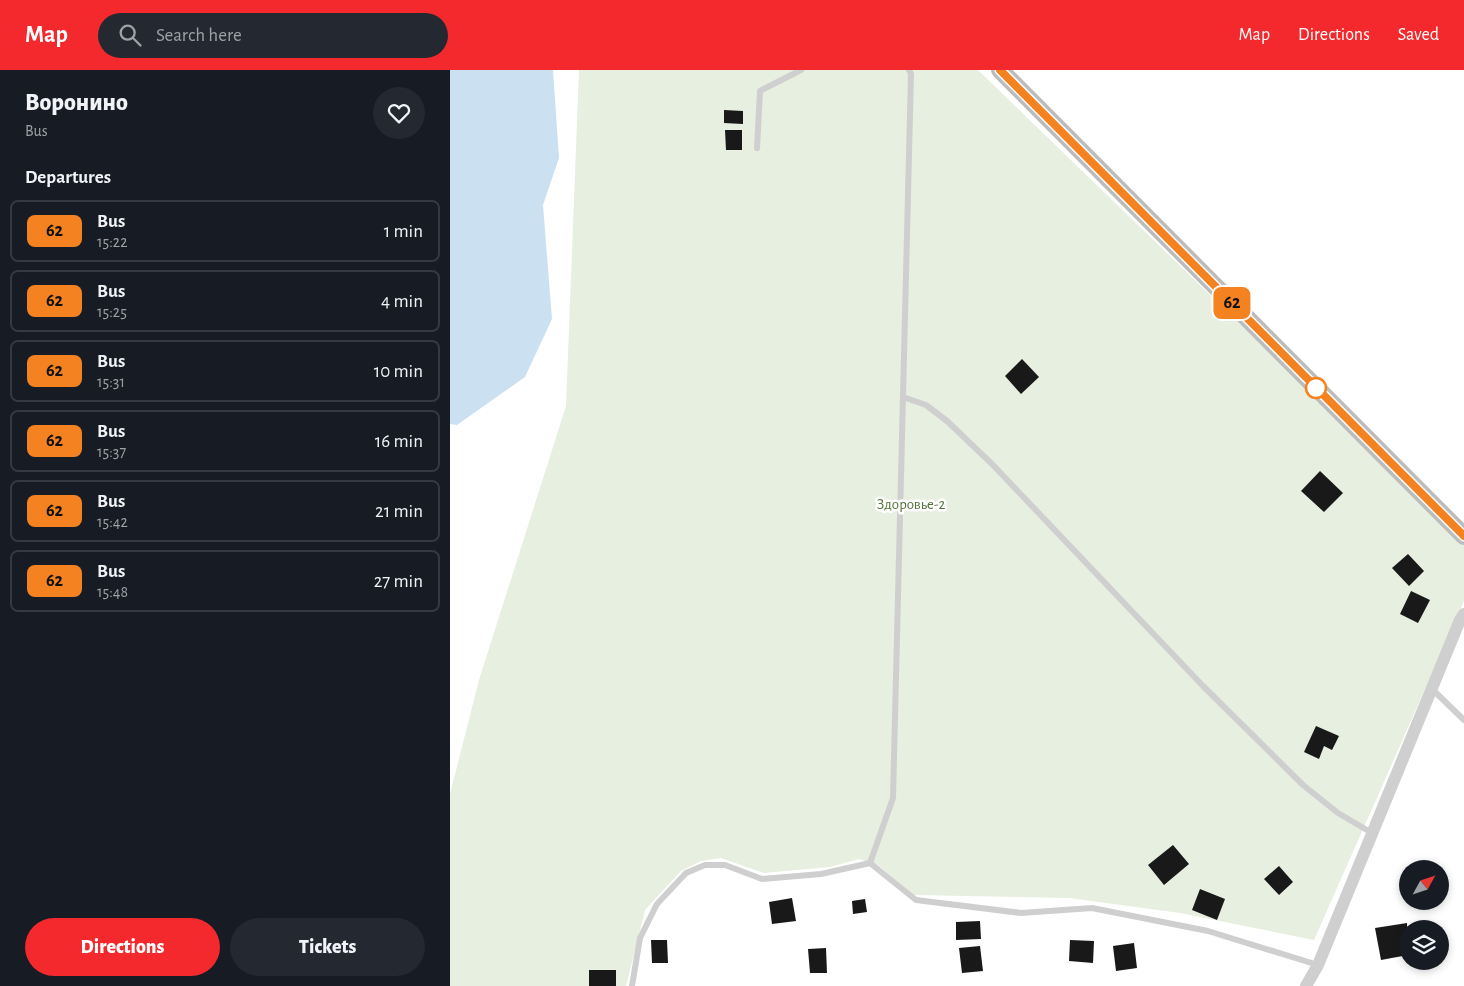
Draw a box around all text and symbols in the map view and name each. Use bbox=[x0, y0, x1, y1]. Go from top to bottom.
search box bbox=[98, 13, 448, 58]
icon: search bbox=[116, 21, 144, 49]
text: Map bbox=[25, 23, 68, 47]
text: Search here bbox=[156, 26, 242, 45]
text: Map bbox=[1239, 26, 1270, 44]
text: Directions bbox=[1298, 26, 1370, 44]
text: Saved bbox=[1398, 26, 1439, 44]
button: heart bbox=[373, 87, 425, 139]
text: Воронино bbox=[25, 91, 128, 115]
text: Bus bbox=[25, 123, 48, 139]
text: Departures bbox=[25, 168, 111, 187]
text: Bus bbox=[97, 212, 125, 231]
text: 62 bbox=[46, 222, 63, 240]
text: 1 min bbox=[384, 222, 423, 241]
text: 15:22 bbox=[97, 234, 127, 250]
text: Bus bbox=[97, 282, 125, 301]
line badge: 62 bbox=[1210, 287, 1254, 319]
text: 62 bbox=[46, 292, 63, 310]
text: 4 min bbox=[381, 292, 423, 311]
text: 62 bbox=[1223, 294, 1241, 312]
text: 15:25 bbox=[97, 304, 127, 320]
text: Bus bbox=[97, 352, 125, 371]
text: 62 bbox=[46, 362, 63, 380]
text: 10 min bbox=[374, 362, 423, 381]
text: 15:31 bbox=[97, 374, 125, 390]
unlabelled marker bbox=[1305, 377, 1327, 399]
text: Bus bbox=[97, 422, 125, 441]
text: 62 bbox=[46, 432, 63, 450]
text: 16 min bbox=[375, 432, 423, 451]
text: 15:37 bbox=[97, 444, 126, 460]
text: Bus bbox=[97, 492, 125, 511]
park label: Здоровье-2 bbox=[877, 497, 946, 512]
text: 62 bbox=[46, 502, 63, 520]
text: 21 min bbox=[375, 502, 423, 521]
text: 15:42 bbox=[97, 514, 128, 530]
text: Bus bbox=[97, 562, 125, 581]
text: 62 bbox=[46, 572, 63, 590]
text: 27 min bbox=[374, 572, 423, 591]
text: 15:48 bbox=[97, 584, 128, 600]
north arrow bbox=[1399, 860, 1449, 910]
map controls bbox=[1399, 860, 1449, 970]
button: Directions bbox=[25, 918, 220, 976]
button: Tickets bbox=[230, 918, 425, 976]
button: layers bbox=[1399, 920, 1449, 970]

